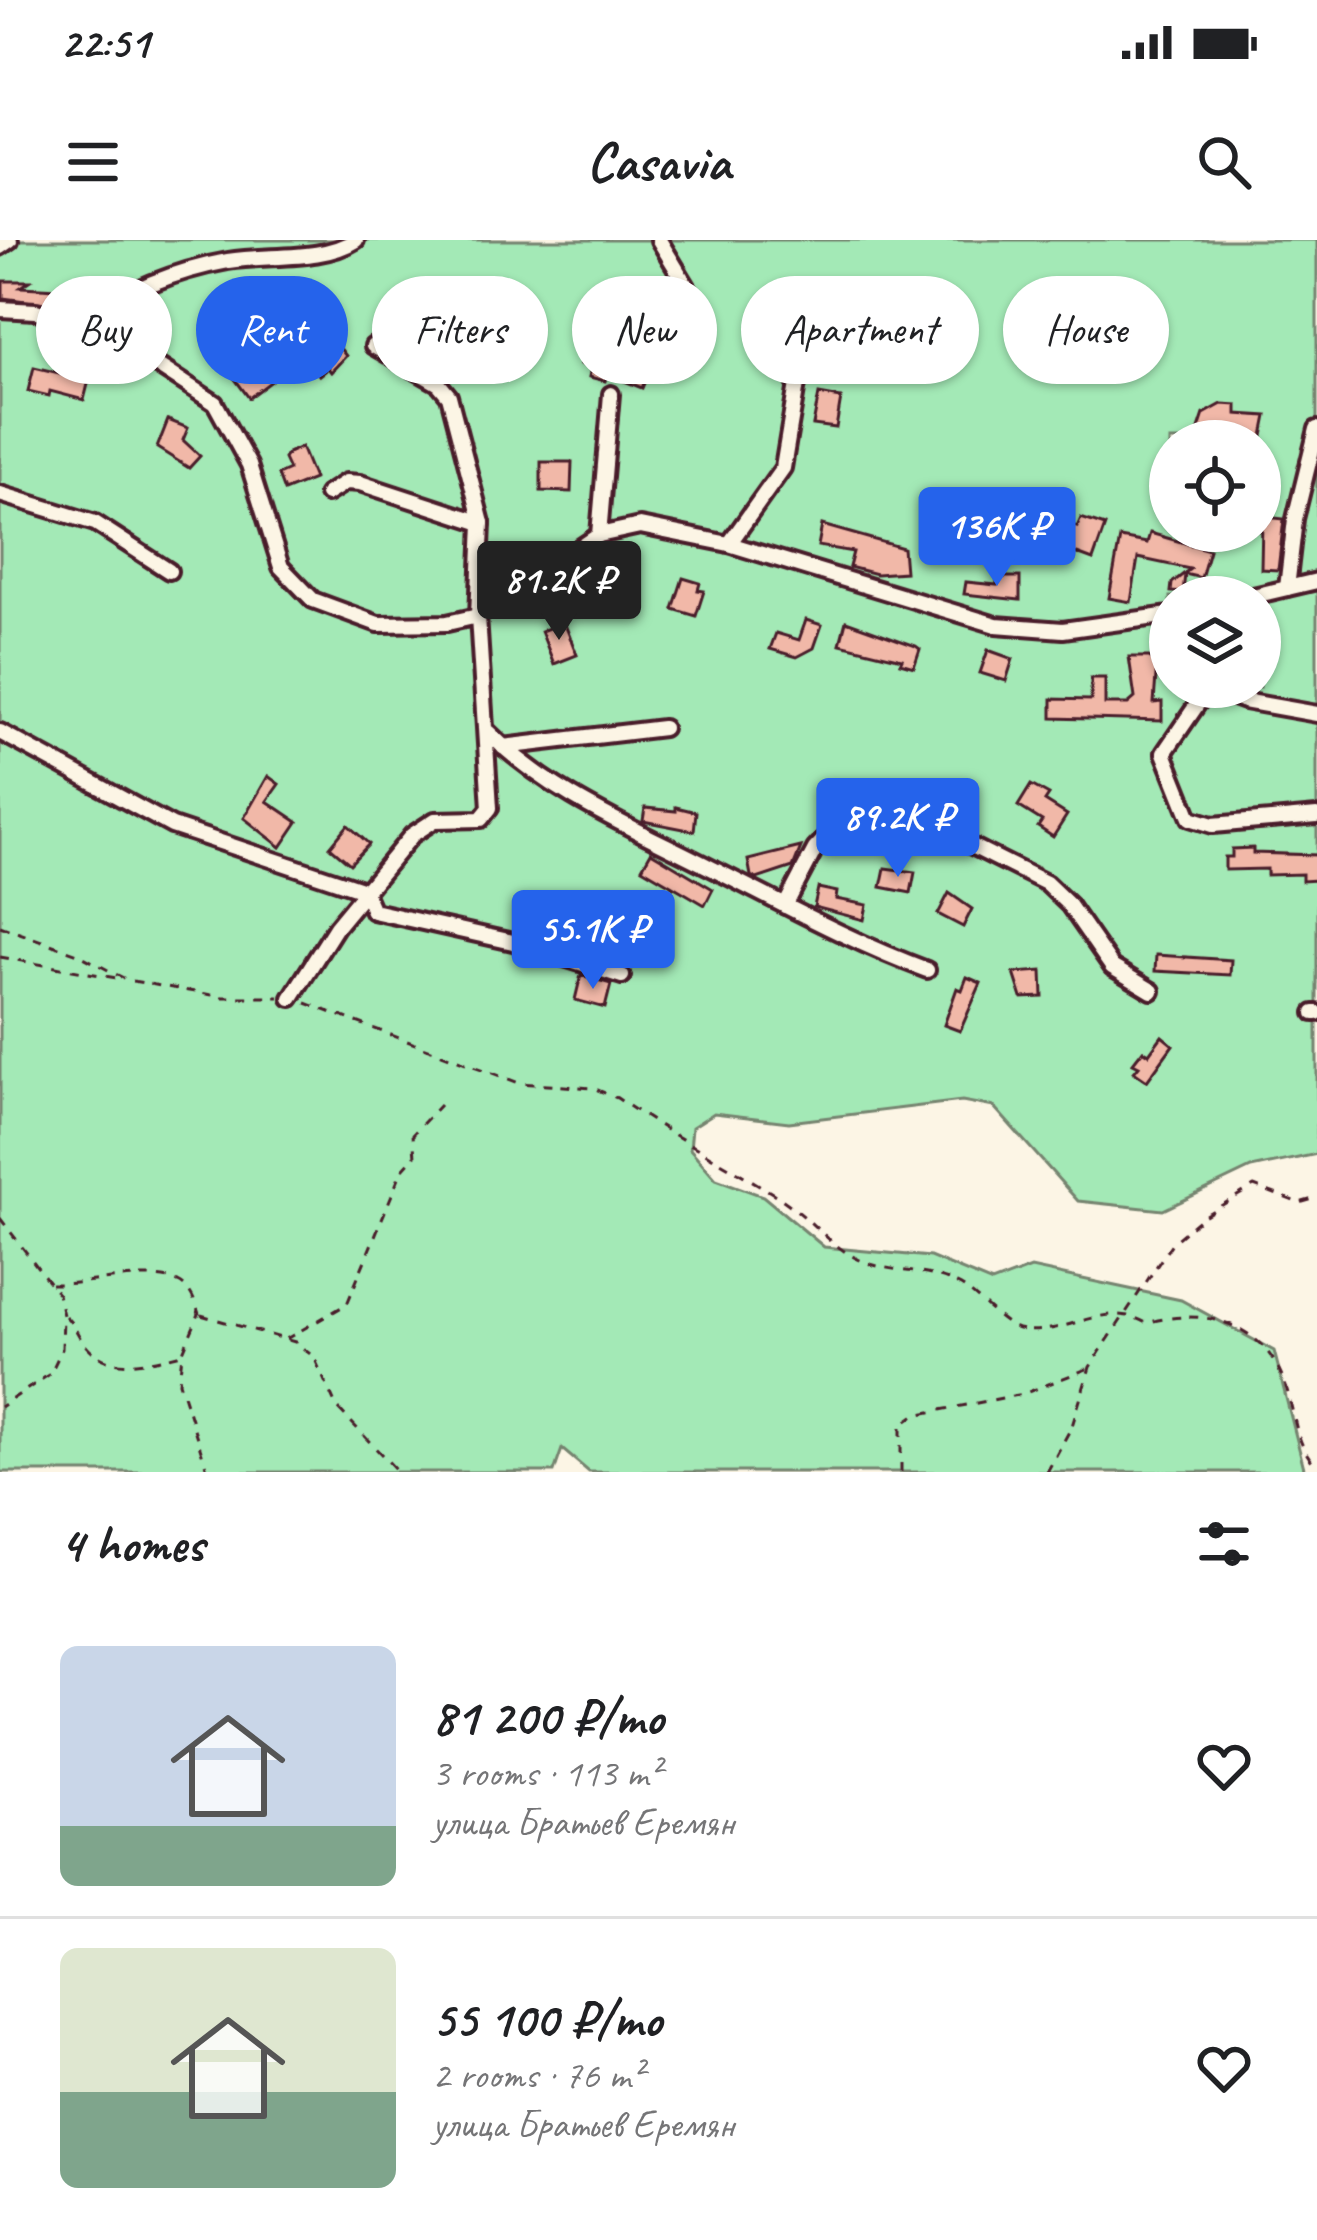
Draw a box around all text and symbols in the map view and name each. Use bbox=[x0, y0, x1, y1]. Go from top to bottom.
text: 22:51 bbox=[60, 14, 149, 71]
text: Casavia bbox=[587, 128, 730, 196]
icon: menu bbox=[60, 129, 126, 195]
icon: search bbox=[1191, 129, 1257, 195]
chip: Buy bbox=[36, 276, 172, 384]
chip: Rent bbox=[196, 276, 348, 384]
chip: Filters bbox=[372, 276, 548, 384]
chip: New bbox=[572, 276, 717, 384]
chip: Apartment bbox=[741, 276, 979, 384]
chip: House bbox=[1003, 276, 1169, 384]
map controls bbox=[1149, 420, 1281, 708]
button: locate bbox=[1149, 420, 1281, 552]
pin: 136K ₽ bbox=[899, 487, 1095, 589]
text: 136K ₽ bbox=[946, 501, 1048, 550]
pin: 81.2K ₽ bbox=[448, 541, 670, 643]
text: 81.2K ₽ bbox=[504, 555, 614, 604]
button: layers bbox=[1149, 576, 1281, 708]
pin: 89.2K ₽ bbox=[787, 778, 1009, 880]
text: 89.2K ₽ bbox=[843, 792, 953, 841]
pin: 55.1K ₽ bbox=[482, 890, 704, 992]
text: 55.1K ₽ bbox=[539, 904, 647, 953]
icon: filters bbox=[1191, 1511, 1257, 1577]
text: 4 homes bbox=[60, 1512, 204, 1576]
text: 81 200 ₽/mo bbox=[432, 1685, 663, 1749]
icon: home bbox=[156, 1694, 300, 1838]
icon: heart bbox=[1191, 1733, 1257, 1799]
text: 3 rooms · 113 m² bbox=[432, 1749, 660, 1798]
text: улица Братьев Еремян bbox=[432, 1798, 734, 1847]
text: 55 100 ₽/mo bbox=[432, 1987, 662, 2051]
icon: home bbox=[156, 1996, 300, 2140]
icon: heart bbox=[1191, 2035, 1257, 2101]
text: 2 rooms · 76 m² bbox=[432, 2051, 643, 2100]
text: улица Братьев Еремян bbox=[432, 2100, 734, 2149]

